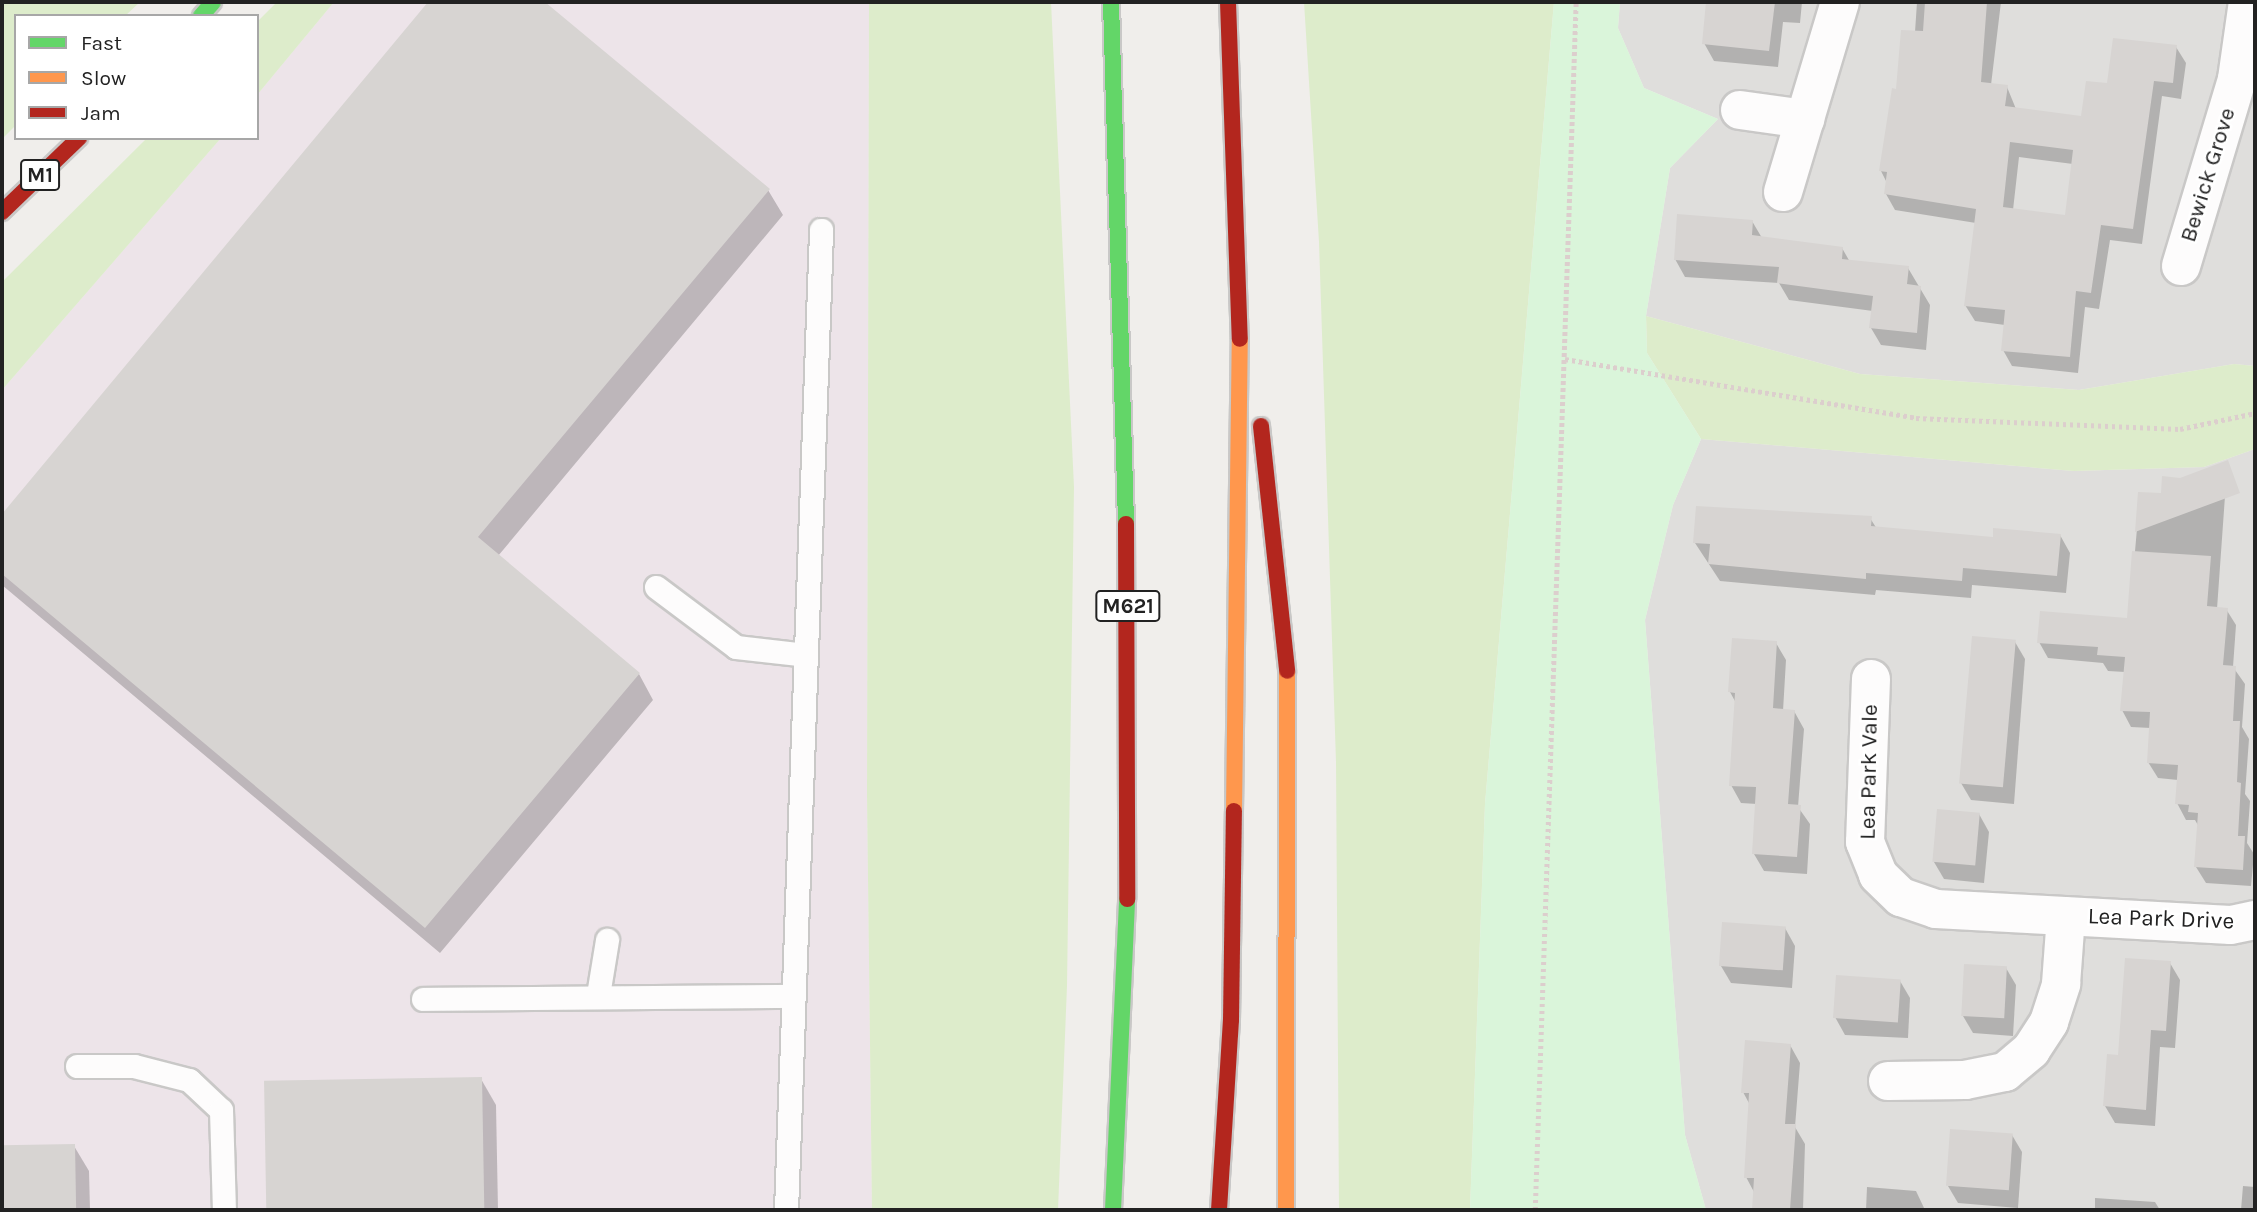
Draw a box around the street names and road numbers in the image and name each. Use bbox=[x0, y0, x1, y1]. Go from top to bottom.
street label: Bewick Grove bbox=[2174, 105, 2242, 245]
road number: M1 bbox=[19, 158, 61, 192]
road number: M621 bbox=[1095, 588, 1161, 624]
street label: Lea Park Vale bbox=[1854, 704, 1884, 840]
street label: Lea Park Drive bbox=[2087, 903, 2235, 935]

